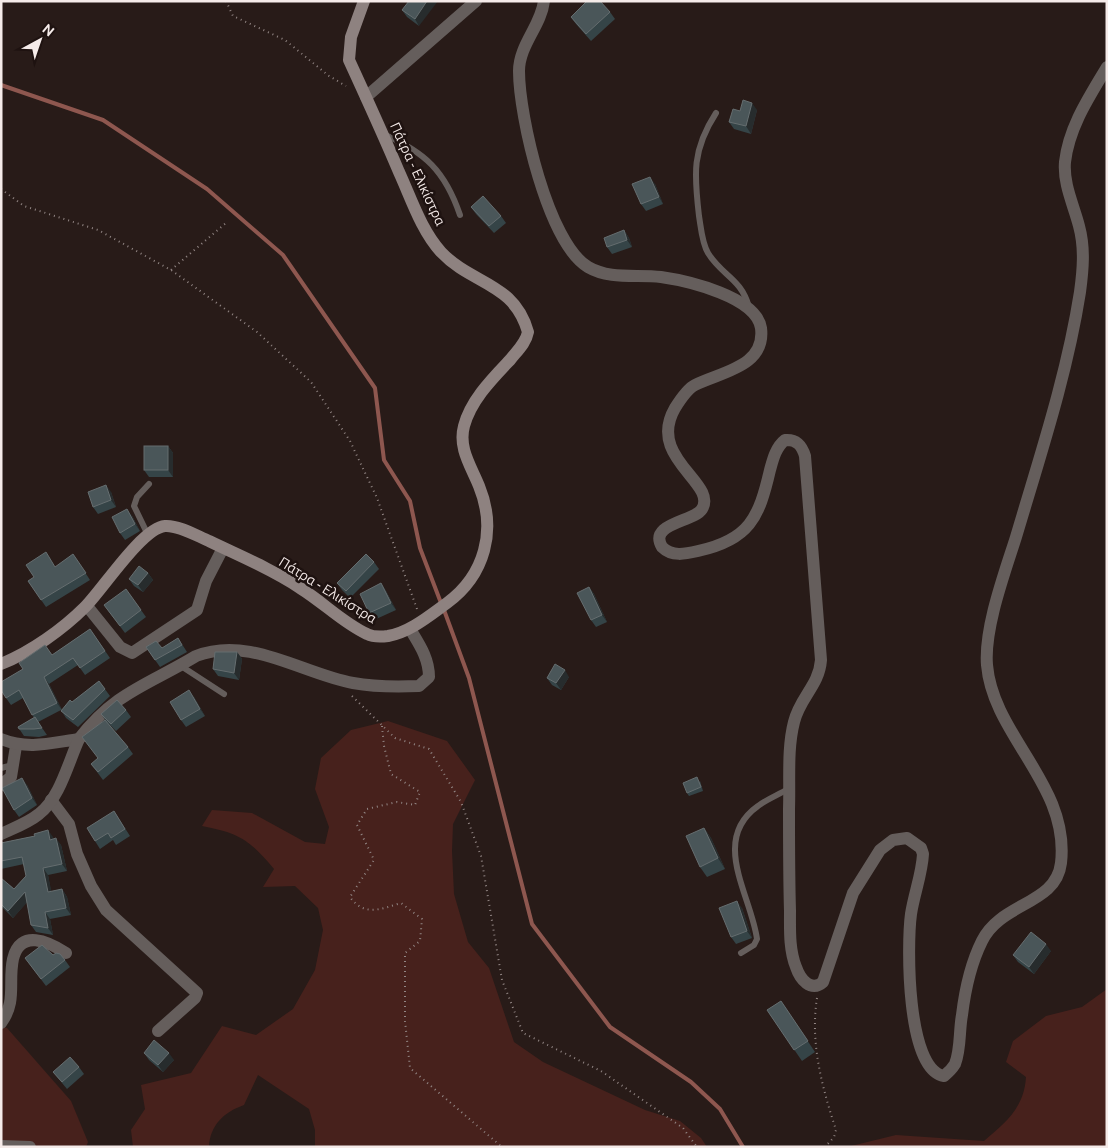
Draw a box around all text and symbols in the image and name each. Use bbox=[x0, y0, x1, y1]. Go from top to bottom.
north arrow bbox=[15, 15, 65, 65]
text: N bbox=[39, 21, 58, 40]
street label: Πάτρα - Ελικίστρα bbox=[387, 120, 449, 229]
street label: Πάτρα - Ελικίστρα bbox=[276, 553, 380, 627]

